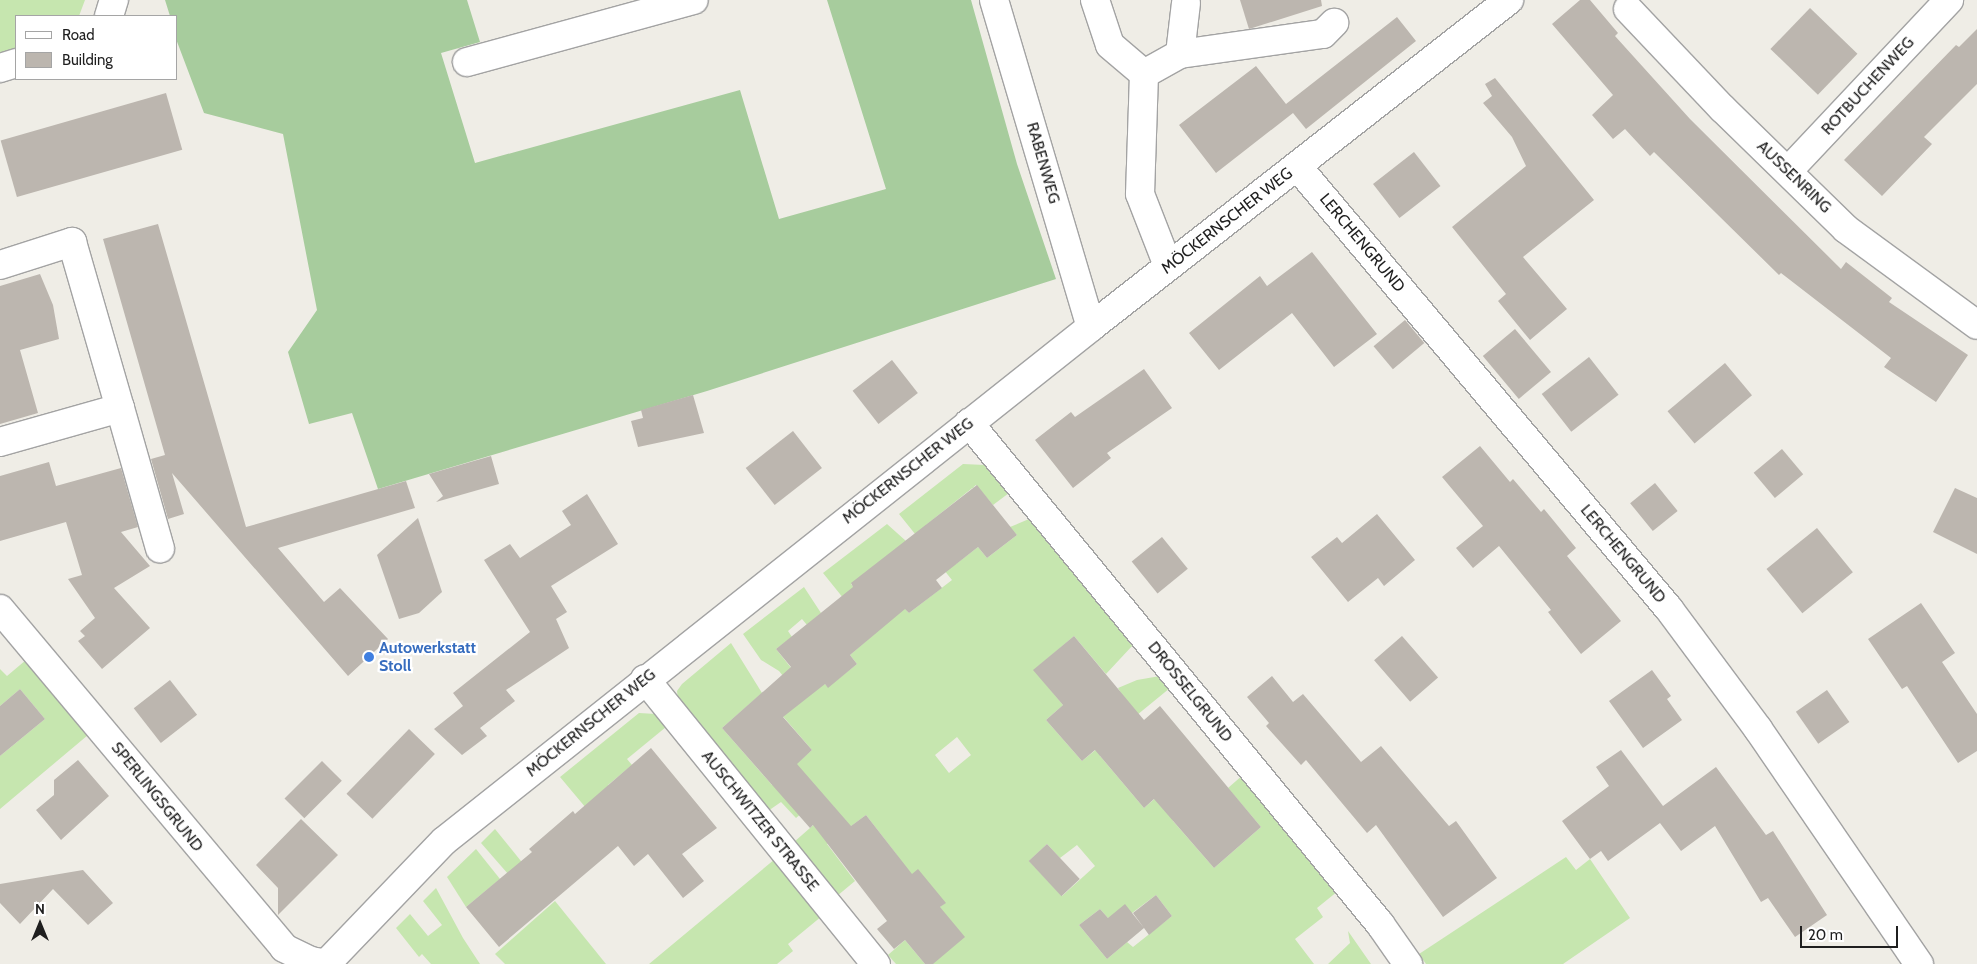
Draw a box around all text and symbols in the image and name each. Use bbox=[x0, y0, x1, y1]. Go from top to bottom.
legend bbox=[15, 15, 178, 80]
text: Road bbox=[62, 26, 95, 44]
street label: ROTBUCHENWEG bbox=[1818, 33, 1918, 139]
text: Building bbox=[62, 51, 113, 69]
street label: RABENWEG bbox=[1022, 120, 1064, 206]
street label: AUSSENRING bbox=[1753, 137, 1835, 217]
street label: MÖCKERNSCHER WEG bbox=[1158, 164, 1296, 278]
street label: LERCHENGRUND bbox=[1315, 190, 1409, 296]
street label: MÖCKERNSCHER WEG bbox=[839, 414, 977, 528]
street label: LERCHENGRUND bbox=[1576, 501, 1670, 607]
place label: Autowerkstatt Stoll bbox=[379, 638, 476, 676]
street label: DROSSELGRUND bbox=[1144, 638, 1236, 746]
marker: Autowerkstatt Stoll bbox=[363, 651, 375, 663]
street label: MÖCKERNSCHER WEG bbox=[522, 665, 660, 781]
street label: SPERLINGSGRUND bbox=[107, 738, 207, 856]
street label: AUSCHWITZER STRASSE bbox=[697, 747, 823, 895]
north arrow bbox=[15, 899, 65, 949]
text: N bbox=[35, 900, 45, 918]
scale bar bbox=[1802, 916, 1900, 948]
text: 20 m bbox=[1808, 926, 1843, 944]

